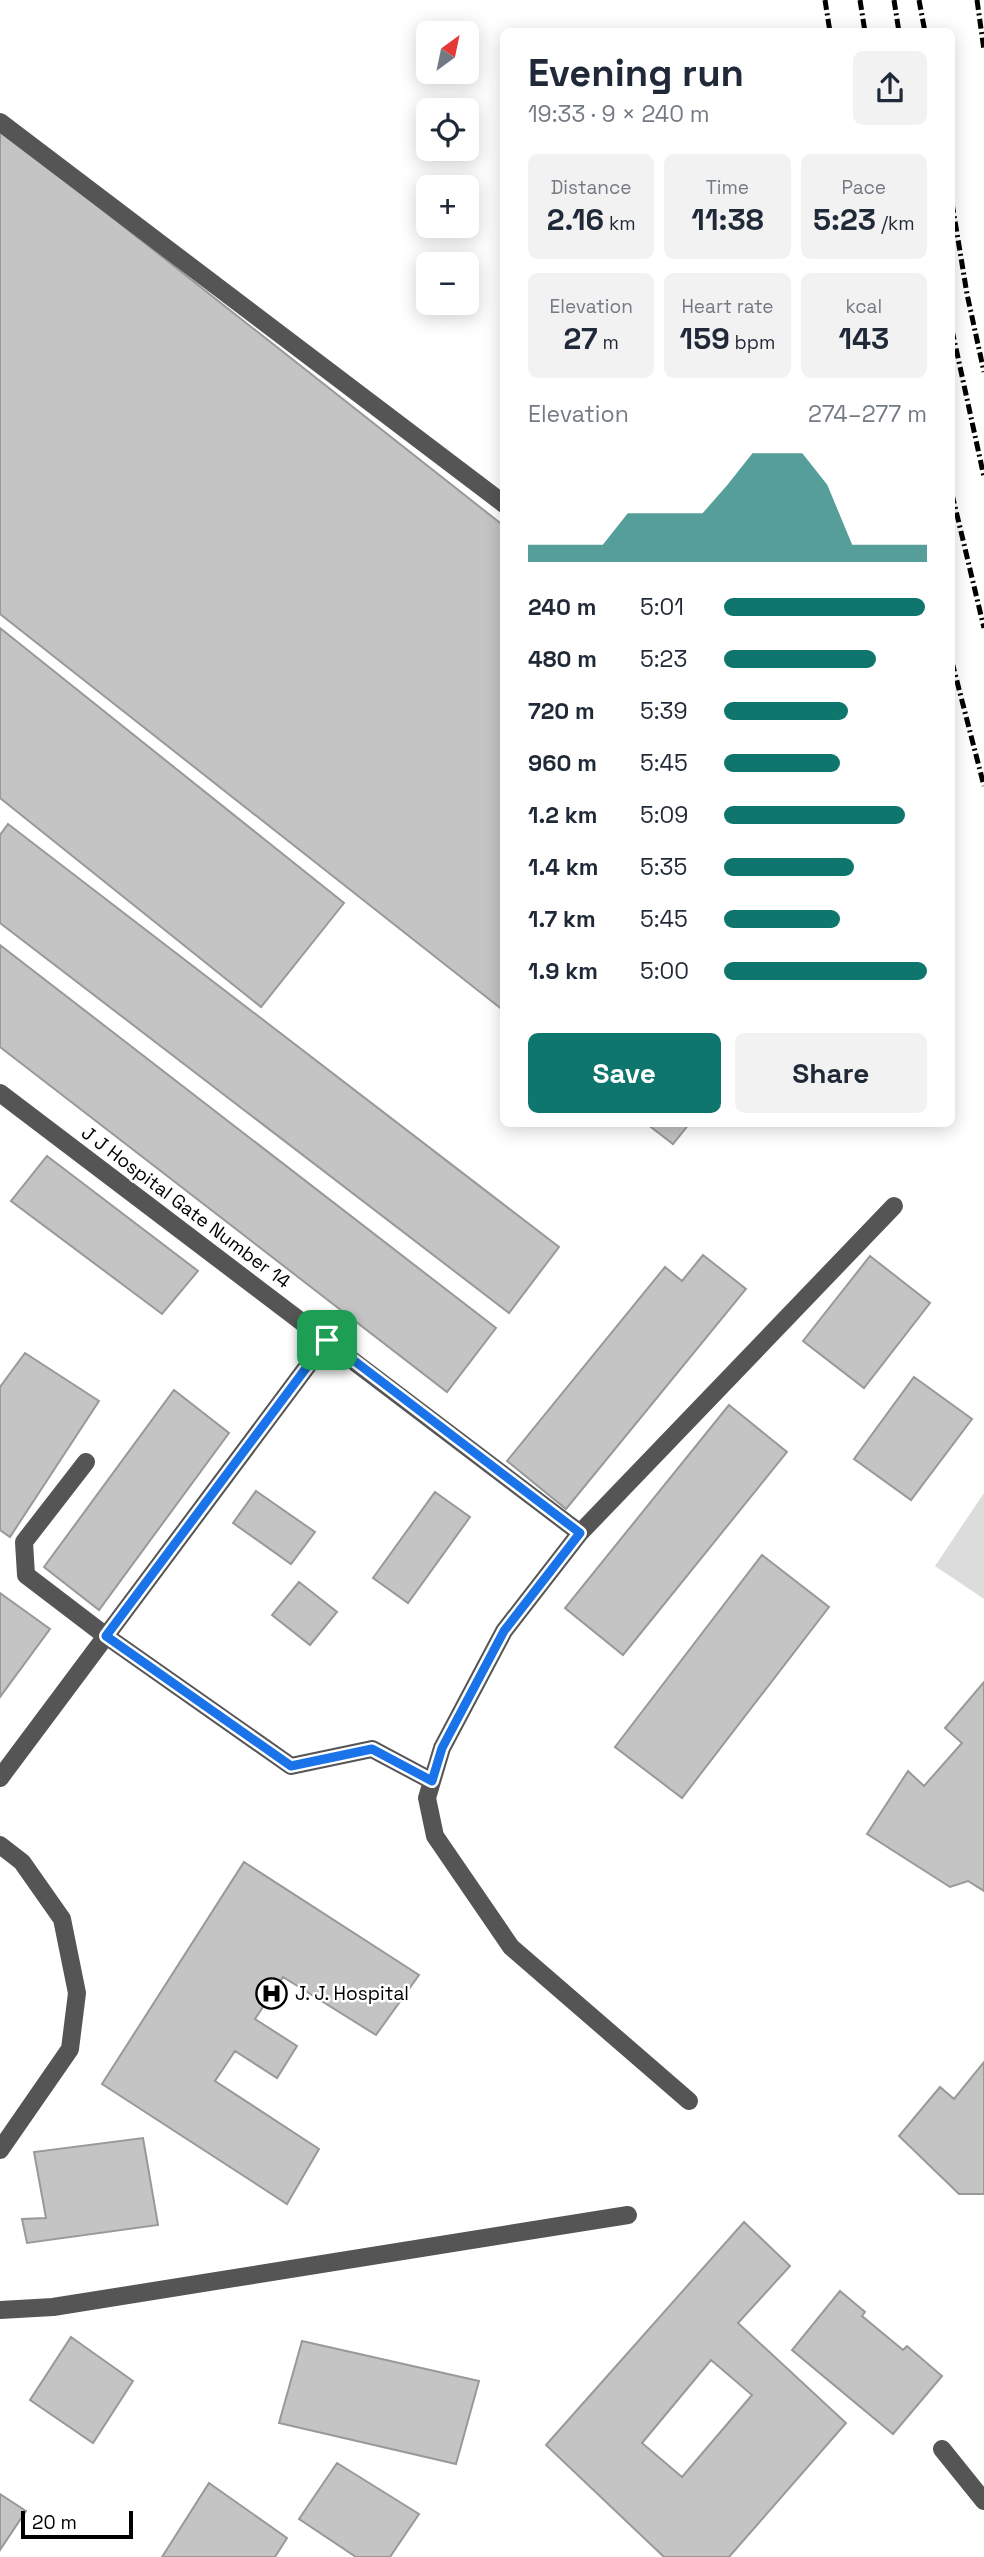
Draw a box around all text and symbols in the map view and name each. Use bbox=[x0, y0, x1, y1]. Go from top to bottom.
north arrow bbox=[416, 21, 480, 84]
map controls bbox=[416, 21, 479, 315]
text: Evening run bbox=[528, 49, 744, 97]
button: share bbox=[853, 51, 927, 125]
button: locate bbox=[416, 98, 479, 161]
text: 19:33 · 9 × 240 m bbox=[528, 99, 710, 129]
button: + bbox=[416, 175, 479, 238]
text: Distance bbox=[551, 175, 632, 200]
text: Time bbox=[706, 175, 749, 200]
text: Pace bbox=[842, 175, 886, 200]
text: 2.16 bbox=[547, 200, 604, 239]
text: 11:38 bbox=[691, 200, 764, 239]
text: 5:23 bbox=[813, 200, 876, 239]
text: km bbox=[604, 211, 636, 236]
text: /km bbox=[876, 211, 915, 236]
button: − bbox=[416, 252, 479, 315]
text: Elevation bbox=[550, 294, 633, 319]
text: Heart rate bbox=[681, 294, 774, 319]
text: kcal bbox=[845, 294, 882, 319]
text: 27 bbox=[563, 319, 598, 358]
text: 159 bbox=[680, 319, 730, 358]
text: 143 bbox=[838, 319, 889, 358]
text: m bbox=[598, 330, 619, 355]
text: bpm bbox=[730, 330, 775, 355]
text: Elevation bbox=[528, 399, 629, 429]
text: 274–277 m bbox=[808, 399, 927, 429]
text: 240 m bbox=[528, 592, 596, 622]
text: 5:01 bbox=[640, 592, 684, 622]
text: 480 m bbox=[528, 644, 597, 674]
text: 5:23 bbox=[640, 644, 687, 674]
text: 720 m bbox=[528, 696, 595, 726]
text: 5:39 bbox=[640, 696, 688, 726]
text: 960 m bbox=[528, 748, 597, 778]
text: 5:45 bbox=[640, 748, 688, 778]
text: 1.2 km bbox=[528, 800, 597, 830]
text: 5:09 bbox=[640, 800, 688, 830]
text: 1.4 km bbox=[528, 852, 598, 882]
text: 5:35 bbox=[640, 852, 687, 882]
text: 1.7 km bbox=[528, 904, 596, 934]
text: 5:45 bbox=[640, 904, 688, 934]
text: 1.9 km bbox=[528, 956, 598, 986]
text: 5:00 bbox=[640, 956, 689, 986]
button: Save bbox=[528, 1033, 721, 1113]
button: Share bbox=[735, 1033, 927, 1113]
street label: J J Hospital Gate Number 14 bbox=[76, 1120, 296, 1294]
pin bbox=[297, 1310, 357, 1370]
icon: arrive bbox=[308, 1321, 346, 1359]
hospital icon: J. J. Hospital bbox=[255, 1976, 289, 2010]
place label: J. J. Hospital bbox=[295, 1981, 409, 2006]
scale bar bbox=[21, 2508, 133, 2540]
text: 20 m bbox=[32, 2510, 77, 2535]

